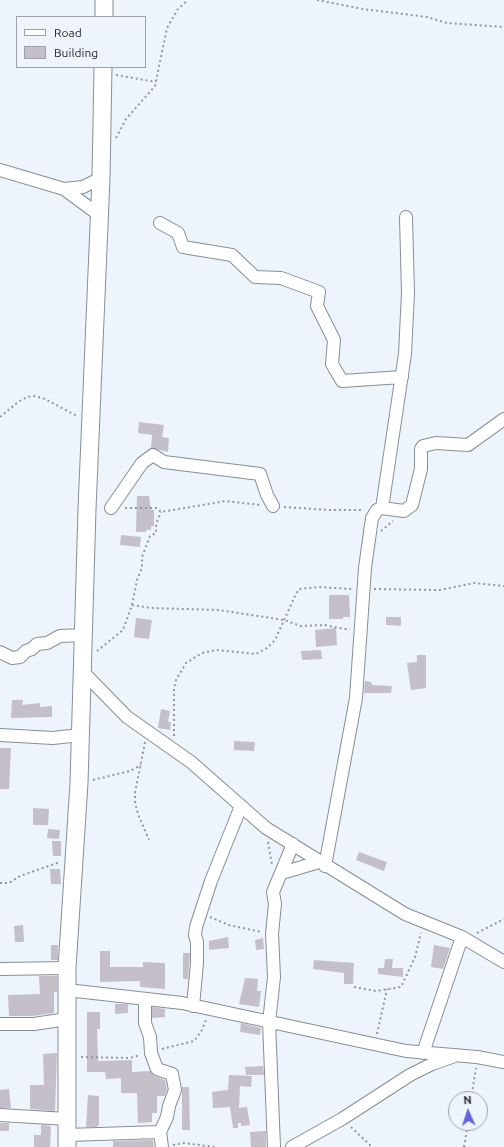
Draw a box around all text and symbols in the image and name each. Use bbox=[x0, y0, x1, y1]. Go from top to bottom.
legend bbox=[16, 16, 146, 68]
text: Road bbox=[54, 26, 82, 39]
text: Building bbox=[54, 46, 98, 59]
north arrow bbox=[448, 1091, 488, 1131]
text: N bbox=[463, 1094, 472, 1106]

